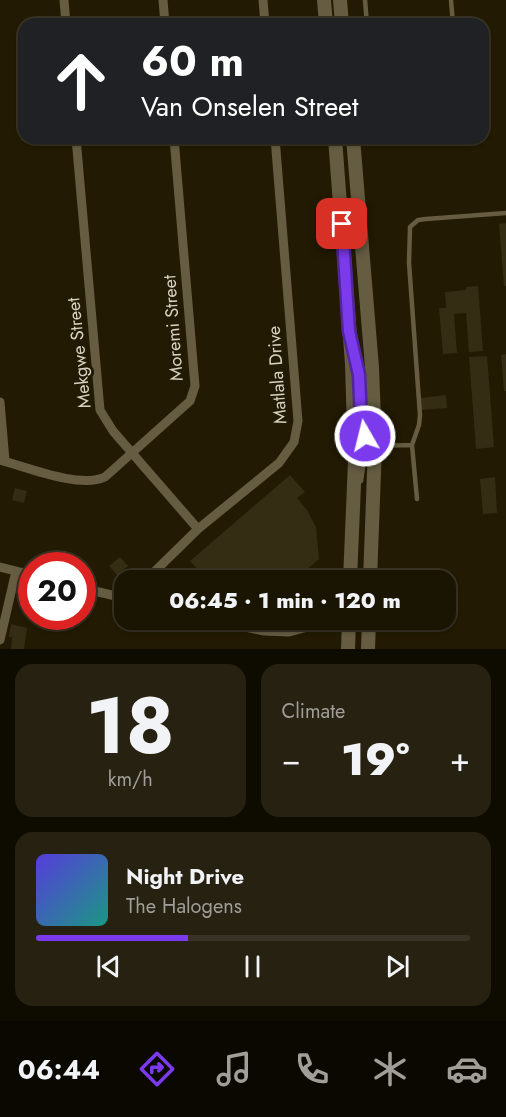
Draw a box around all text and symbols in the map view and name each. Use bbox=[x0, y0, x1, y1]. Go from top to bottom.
text: 60 m bbox=[141, 31, 244, 92]
icon: ahead bbox=[42, 42, 120, 120]
text: Van Onselen Street bbox=[141, 87, 359, 126]
pin bbox=[316, 198, 367, 249]
icon: arrive bbox=[325, 207, 358, 240]
street label: Moremi Street bbox=[156, 273, 190, 382]
street label: Mekgwe Street bbox=[60, 296, 98, 410]
street label: Matlala Drive bbox=[261, 325, 293, 425]
position arrow bbox=[333, 404, 397, 468]
speed limit sign: 20 bbox=[18, 552, 96, 630]
text: 06:45 · 1 min · 120 m bbox=[169, 584, 401, 616]
text: 18 bbox=[86, 670, 175, 782]
text: Climate bbox=[282, 697, 345, 726]
text: 19° bbox=[341, 727, 410, 792]
text: − bbox=[282, 736, 301, 783]
text: + bbox=[450, 736, 470, 783]
text: km/h bbox=[108, 765, 153, 794]
text: Night Drive bbox=[126, 860, 244, 892]
text: The Halogens bbox=[126, 892, 242, 921]
icon: previous bbox=[92, 950, 125, 983]
icon: pause bbox=[236, 950, 269, 983]
icon: next bbox=[381, 950, 414, 983]
icon: directions bbox=[136, 1048, 178, 1090]
icon: music bbox=[213, 1048, 255, 1090]
icon: phone bbox=[291, 1048, 333, 1090]
icon: climate bbox=[369, 1048, 411, 1090]
icon: car bbox=[446, 1048, 488, 1090]
text: 06:44 bbox=[18, 1050, 100, 1089]

